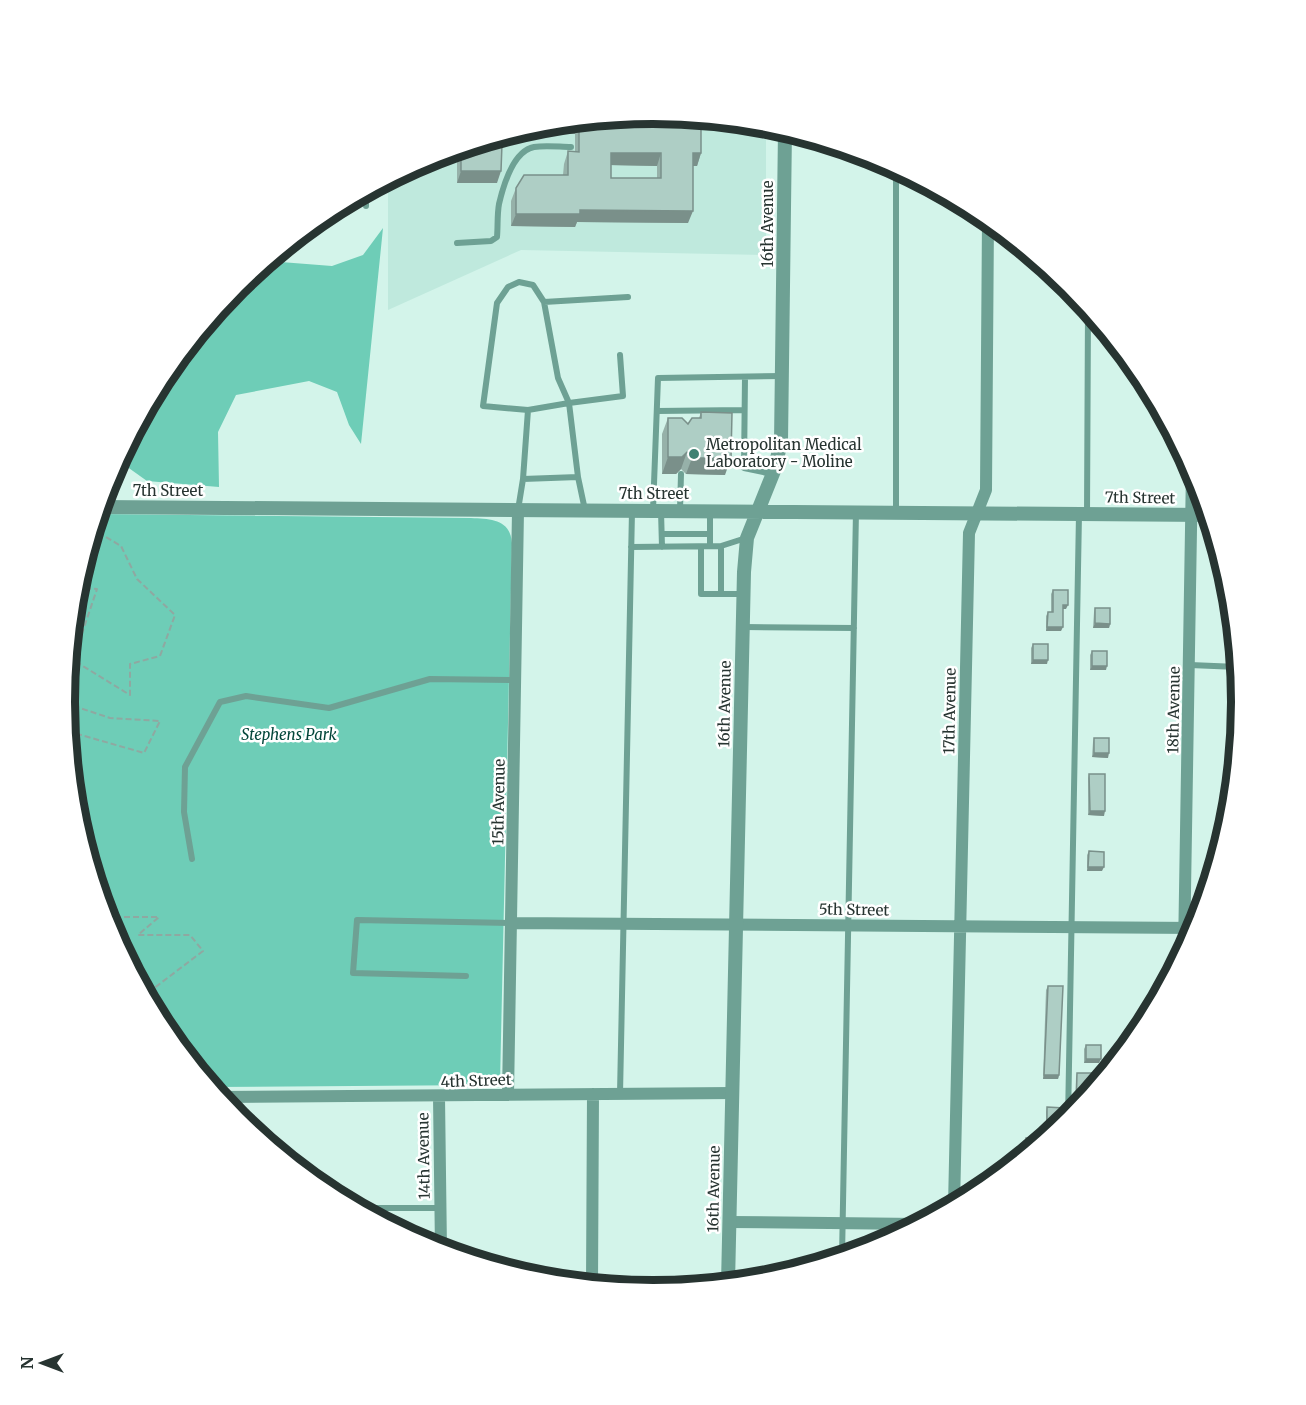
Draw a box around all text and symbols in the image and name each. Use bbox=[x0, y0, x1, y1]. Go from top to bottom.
street label: 16th Avenue bbox=[758, 180, 777, 267]
place label: Metropolitan Medical Laboratory - Moline bbox=[706, 435, 862, 471]
marker: Metropolitan Medical Laboratory - Moline bbox=[687, 447, 701, 461]
street label: 7th Street bbox=[133, 481, 203, 500]
street label: 7th Street bbox=[619, 484, 689, 503]
street label: 7th Street bbox=[1105, 487, 1176, 508]
street label: 16th Avenue bbox=[714, 660, 735, 748]
street label: 18th Avenue bbox=[1163, 666, 1184, 754]
street label: 17th Avenue bbox=[939, 668, 960, 754]
park label: Stephens Park bbox=[241, 725, 338, 744]
street label: 15th Avenue bbox=[488, 758, 509, 845]
street label: 5th Street bbox=[819, 899, 890, 920]
street label: 4th Street bbox=[440, 1070, 512, 1091]
street label: 14th Avenue bbox=[413, 1112, 434, 1200]
street label: 16th Avenue bbox=[703, 1145, 724, 1233]
north arrow bbox=[12, 1333, 72, 1393]
text: N bbox=[17, 1356, 37, 1369]

